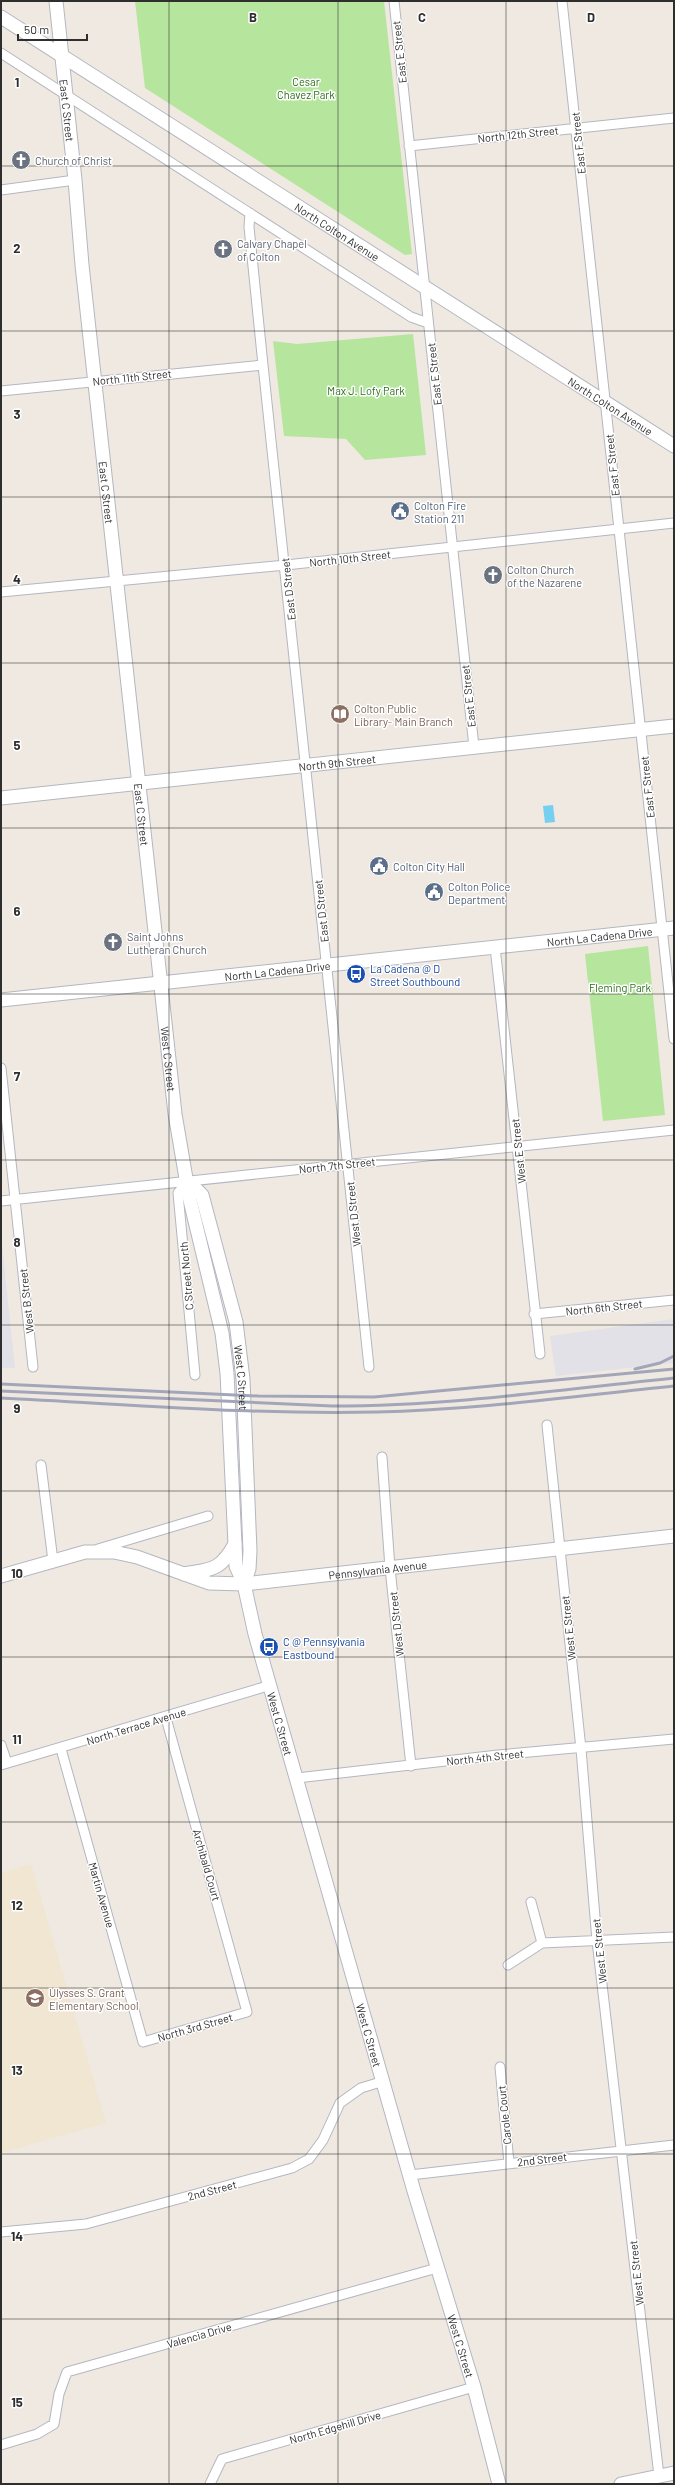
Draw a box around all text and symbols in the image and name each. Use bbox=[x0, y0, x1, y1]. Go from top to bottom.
text: B bbox=[249, 9, 257, 25]
text: C bbox=[418, 9, 426, 25]
text: D bbox=[587, 9, 595, 25]
scale bar bbox=[18, 16, 87, 42]
street label: East E Street bbox=[389, 20, 409, 84]
text: 50 m bbox=[24, 22, 49, 36]
text: 1 bbox=[15, 74, 19, 90]
park label: Cesar Chavez Park bbox=[277, 75, 335, 101]
street label: East C Street bbox=[58, 78, 77, 142]
street label: East F Street bbox=[568, 111, 588, 175]
street label: North 12th Street bbox=[477, 123, 559, 145]
church icon: Church of Christ bbox=[10, 149, 32, 171]
place label: Church of Christ bbox=[35, 154, 112, 167]
street label: North Colton Avenue bbox=[293, 200, 382, 263]
place label: Calvary Chapel of Colton bbox=[237, 237, 307, 263]
church icon: Calvary Chapel of Colton bbox=[212, 238, 234, 260]
text: 2 bbox=[13, 240, 21, 256]
street label: East E Street bbox=[424, 342, 444, 406]
street label: North 11th Street bbox=[92, 366, 172, 388]
street label: North Colton Avenue bbox=[566, 374, 656, 438]
park label: Max J. Lofy Park bbox=[327, 384, 405, 397]
text: 3 bbox=[13, 406, 21, 422]
street label: East F Street bbox=[602, 433, 622, 497]
street label: East C Street bbox=[97, 460, 117, 524]
place label: Colton Fire Station 211 bbox=[414, 499, 466, 525]
public building icon: Colton Fire Station 211 bbox=[389, 500, 411, 522]
street label: North 10th Street bbox=[309, 547, 391, 569]
street label: East D Street bbox=[278, 557, 298, 621]
place label: Colton Church of the Nazarene bbox=[507, 563, 582, 589]
church icon: Colton Church of the Nazarene bbox=[482, 564, 504, 586]
text: 4 bbox=[13, 571, 21, 587]
street label: East E Street bbox=[458, 664, 478, 728]
place label: Colton Public Library- Main Branch bbox=[354, 702, 453, 728]
library icon: Colton Public Library- Main Branch bbox=[329, 703, 351, 725]
text: 5 bbox=[13, 737, 21, 753]
street label: North 9th Street bbox=[298, 751, 376, 773]
street label: East F Street bbox=[637, 755, 657, 819]
street label: East C Street bbox=[132, 783, 152, 846]
public building icon: Colton City Hall bbox=[368, 855, 390, 877]
place label: Colton City Hall bbox=[393, 860, 465, 873]
street label: East D Street bbox=[311, 879, 331, 943]
place label: Colton Police Department bbox=[448, 880, 510, 906]
public building icon: Colton Police Department bbox=[423, 881, 445, 903]
text: 6 bbox=[14, 903, 21, 919]
street label: North La Cadena Drive bbox=[546, 924, 653, 948]
place label: Saint Johns Lutheran Church bbox=[127, 930, 207, 956]
church icon: Saint Johns Lutheran Church bbox=[102, 931, 124, 953]
street label: North La Cadena Drive bbox=[224, 958, 331, 983]
place label: La Cadena @ D Street Southbound bbox=[370, 962, 460, 988]
bus stop icon: La Cadena @ D Street Southbound bbox=[345, 963, 367, 985]
park label: Fleming Park bbox=[589, 981, 652, 994]
street label: West C Street bbox=[159, 1026, 179, 1092]
text: 7 bbox=[14, 1068, 21, 1084]
street label: West E Street bbox=[508, 1118, 528, 1184]
street label: North 7th Street bbox=[298, 1155, 376, 1175]
street label: West D Street bbox=[343, 1181, 363, 1247]
text: 8 bbox=[13, 1234, 21, 1250]
street label: C Street North bbox=[177, 1241, 195, 1311]
street label: West B Street bbox=[16, 1268, 36, 1334]
street label: North 6th Street bbox=[565, 1296, 643, 1318]
street label: West C Street bbox=[232, 1344, 251, 1410]
text: 9 bbox=[14, 1400, 21, 1416]
street label: Pennsylvania Avenue bbox=[328, 1557, 428, 1581]
text: 10 bbox=[11, 1565, 23, 1581]
street label: West D Street bbox=[386, 1591, 406, 1657]
street label: West E Street bbox=[558, 1595, 578, 1661]
place label: C @ Pennsylvania Eastbound bbox=[283, 1635, 365, 1661]
bus stop icon: C @ Pennsylvania Eastbound bbox=[258, 1636, 280, 1658]
street label: West C Street bbox=[265, 1690, 296, 1757]
street label: North Terrace Avenue bbox=[85, 1705, 187, 1747]
text: 11 bbox=[12, 1731, 22, 1747]
street label: North 4th Street bbox=[446, 1746, 524, 1768]
street label: Archibald Court bbox=[191, 1828, 223, 1902]
street label: Martin Avenue bbox=[86, 1861, 118, 1929]
text: 12 bbox=[11, 1897, 23, 1913]
street label: West E Street bbox=[589, 1918, 609, 1984]
place label: Ulysses S. Grant Elementary School bbox=[49, 1986, 139, 2012]
school or university icon: Ulysses S. Grant Elementary School bbox=[24, 1987, 46, 2009]
street label: West C Street bbox=[354, 2002, 385, 2068]
street label: North 3rd Street bbox=[156, 2010, 234, 2044]
text: 13 bbox=[11, 2062, 23, 2078]
street label: Carole Court bbox=[494, 2085, 514, 2145]
street label: 2nd Street bbox=[516, 2150, 568, 2168]
street label: 2nd Street bbox=[186, 2177, 238, 2203]
text: 14 bbox=[11, 2228, 23, 2244]
street label: West E Street bbox=[626, 2240, 646, 2306]
street label: West C Street bbox=[446, 2313, 477, 2379]
street label: Valencia Drive bbox=[165, 2320, 233, 2350]
text: 15 bbox=[11, 2394, 23, 2410]
street label: North Edgehill Drive bbox=[288, 2408, 382, 2446]

